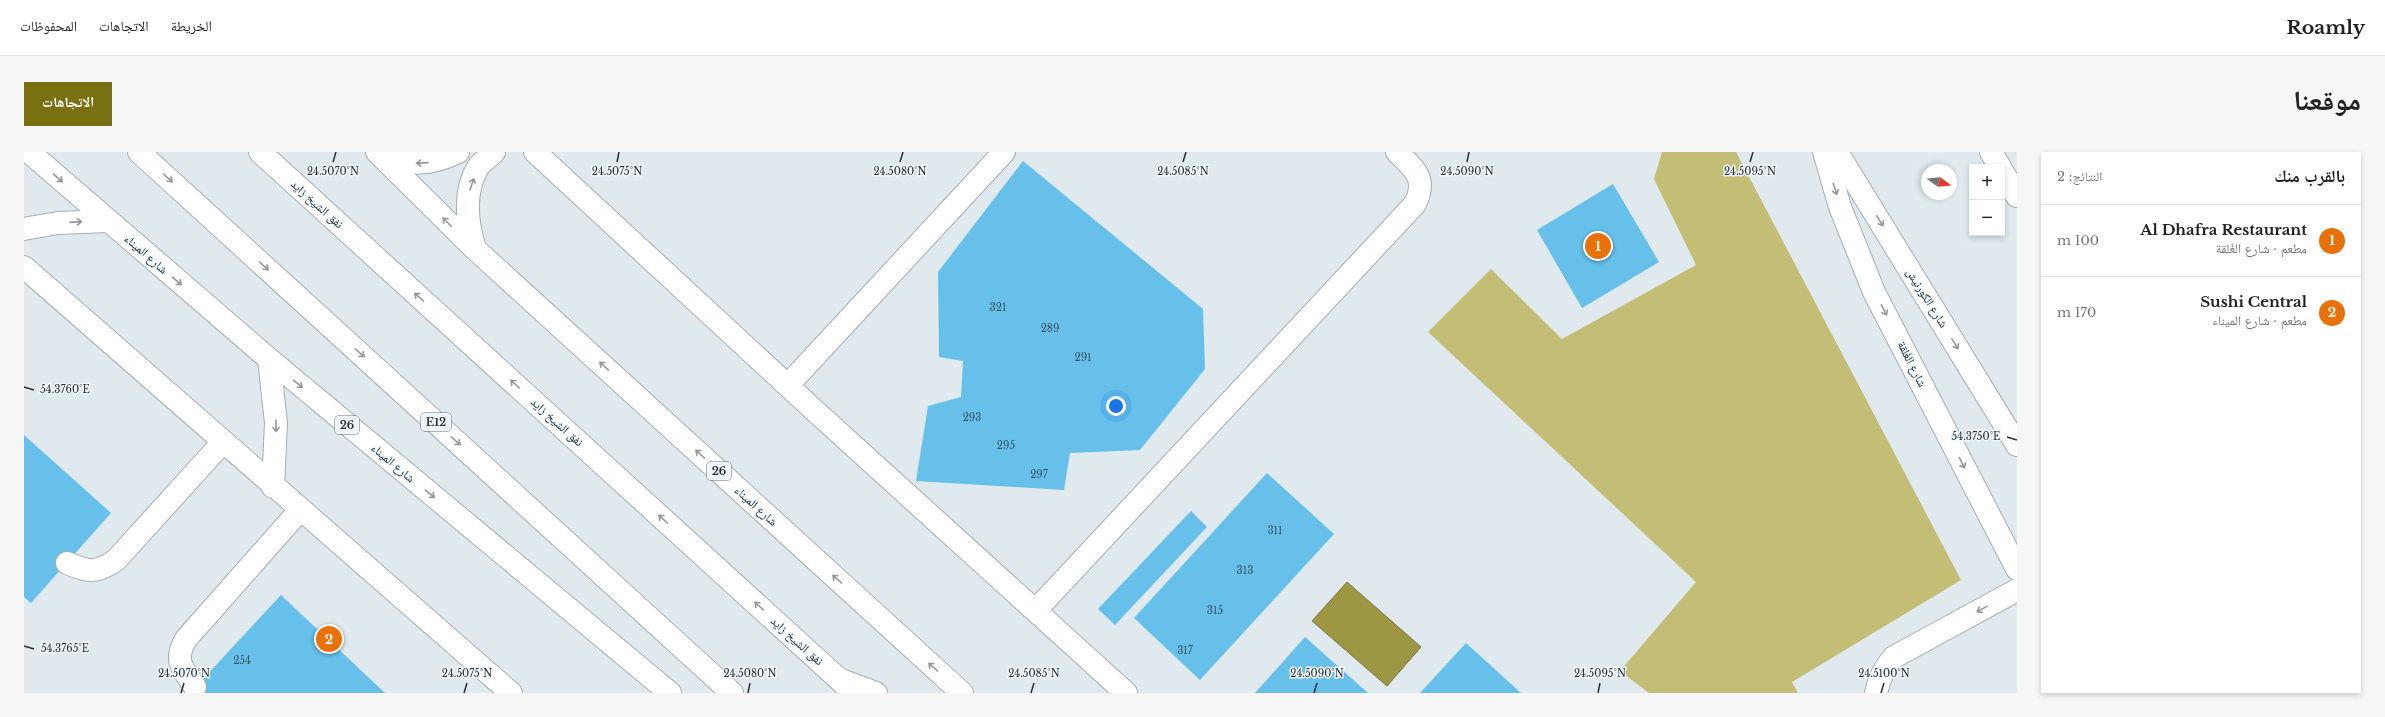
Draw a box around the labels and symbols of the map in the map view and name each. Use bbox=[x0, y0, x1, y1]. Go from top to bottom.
one-way arrow bbox=[415, 159, 428, 166]
north arrow bbox=[1921, 164, 1957, 200]
text: 24.5070°N bbox=[307, 165, 359, 178]
text: 24.5075°N bbox=[592, 165, 642, 178]
text: 24.5080°N bbox=[873, 165, 927, 178]
text: 24.5085°N bbox=[1157, 165, 1209, 178]
text: 24.5090°N bbox=[1440, 165, 1494, 178]
text: 24.5095°N bbox=[1724, 165, 1776, 178]
one-way arrow bbox=[53, 173, 63, 182]
one-way arrow bbox=[163, 174, 173, 183]
street label: نفق الشيخ زايد bbox=[288, 176, 347, 231]
one-way arrow bbox=[469, 177, 476, 190]
one-way arrow bbox=[1832, 183, 1839, 196]
one-way arrow bbox=[1876, 215, 1884, 227]
one-way arrow bbox=[442, 217, 452, 226]
one-way arrow bbox=[69, 218, 82, 225]
street label: شارع الميناء bbox=[121, 231, 171, 277]
pin: 1 bbox=[1585, 231, 1611, 261]
one-way arrow bbox=[259, 261, 269, 271]
street label: شارع الكورنيش bbox=[1902, 265, 1952, 331]
one-way arrow bbox=[172, 277, 183, 286]
one-way arrow bbox=[414, 292, 424, 302]
house number: 321 bbox=[990, 301, 1006, 314]
one-way arrow bbox=[1880, 304, 1888, 316]
house number: 289 bbox=[1041, 322, 1059, 335]
street label: شارع الغَلقة bbox=[1894, 338, 1930, 390]
one-way arrow bbox=[1951, 338, 1959, 349]
one-way arrow bbox=[355, 349, 365, 358]
house number: 291 bbox=[1074, 351, 1092, 364]
one-way arrow bbox=[599, 362, 609, 371]
one-way arrow bbox=[292, 379, 303, 388]
one-way arrow bbox=[510, 380, 520, 389]
text: 54.3760°E bbox=[40, 383, 90, 396]
street label: نفق الشيخ زايد bbox=[528, 394, 587, 449]
your location bbox=[1106, 396, 1126, 416]
house number: 293 bbox=[963, 411, 981, 424]
road number: E12 bbox=[421, 413, 451, 431]
road number: 26 bbox=[335, 416, 359, 434]
one-way arrow bbox=[272, 419, 280, 432]
text: 54.3750°E bbox=[1952, 430, 2000, 443]
one-way arrow bbox=[451, 436, 461, 446]
house number: 295 bbox=[997, 439, 1015, 452]
street label: شارع الميناء bbox=[368, 440, 418, 486]
one-way arrow bbox=[695, 449, 705, 459]
one-way arrow bbox=[1959, 457, 1967, 469]
road number: 26 bbox=[707, 462, 731, 480]
house number: 297 bbox=[1030, 468, 1049, 481]
street label: شارع الميناء bbox=[731, 482, 781, 530]
one-way arrow bbox=[424, 489, 435, 498]
one-way arrow bbox=[658, 514, 668, 524]
house number: 311 bbox=[1267, 524, 1283, 537]
house number: 313 bbox=[1237, 564, 1253, 577]
one-way arrow bbox=[833, 575, 843, 584]
one-way arrow bbox=[754, 602, 764, 611]
house number: 315 bbox=[1207, 604, 1223, 617]
one-way arrow bbox=[1977, 605, 1989, 613]
street label: نفق الشيخ زايد bbox=[768, 613, 827, 668]
pin: 2 bbox=[316, 624, 342, 654]
text: 54.3765°E bbox=[41, 642, 89, 655]
house number: 317 bbox=[1177, 644, 1194, 657]
house number: 254 bbox=[233, 654, 251, 667]
one-way arrow bbox=[928, 662, 939, 671]
text: 24.5070°N bbox=[158, 667, 210, 680]
text: 24.5075°N bbox=[442, 667, 492, 680]
text: 24.5080°N bbox=[723, 667, 777, 680]
text: 24.5085°N bbox=[1008, 667, 1060, 680]
text: 24.5090°N bbox=[1290, 667, 1344, 680]
text: 24.5095°N bbox=[1574, 667, 1626, 680]
text: 24.5100°N bbox=[1858, 667, 1910, 680]

